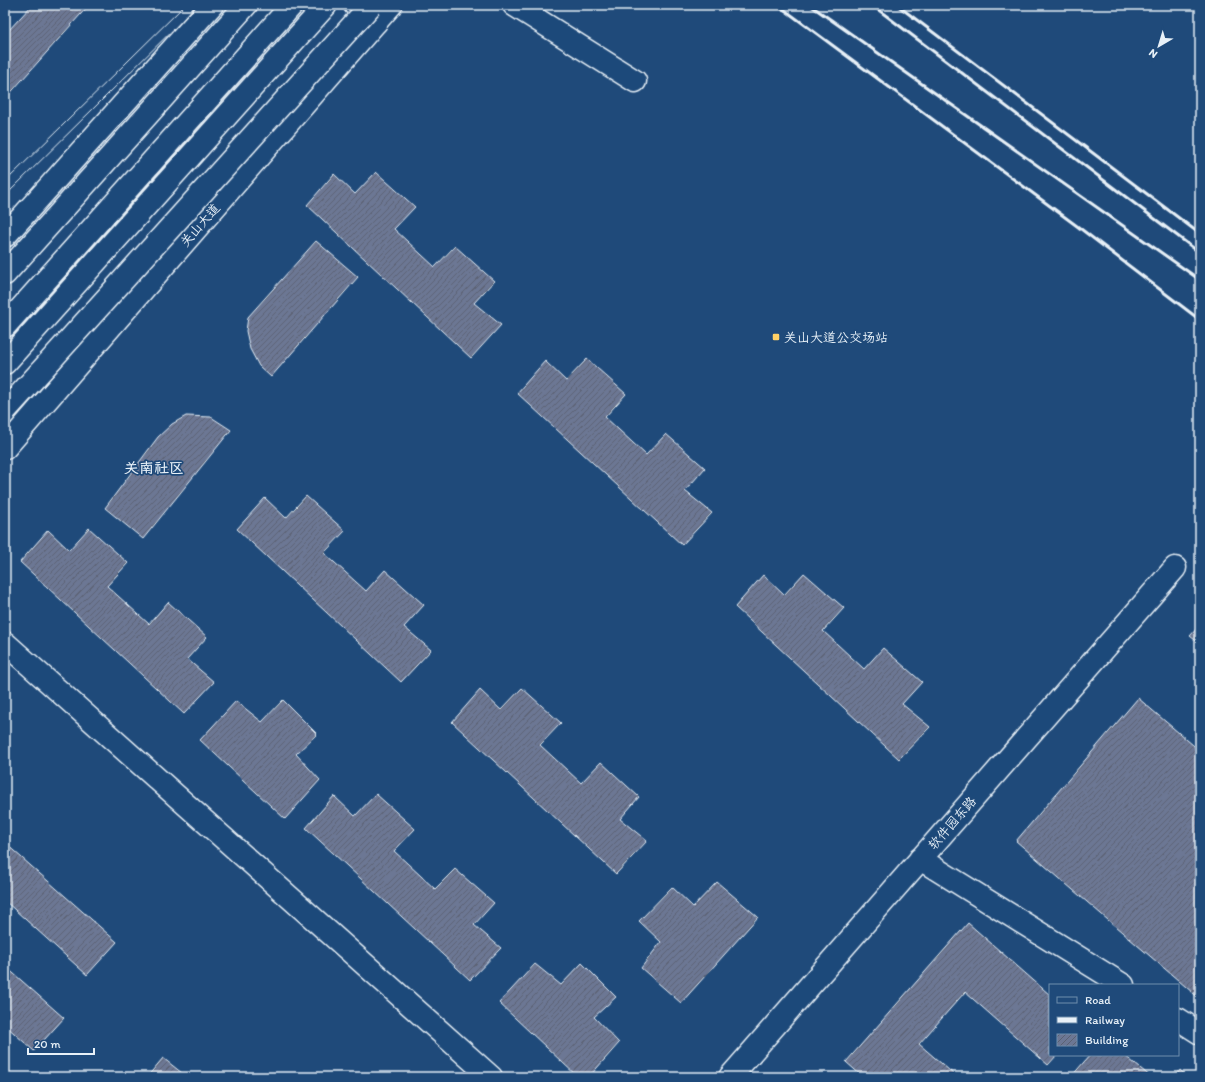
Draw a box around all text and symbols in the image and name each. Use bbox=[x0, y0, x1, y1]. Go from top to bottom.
north arrow bbox=[1139, 26, 1179, 66]
text: N bbox=[1146, 46, 1160, 61]
street label: 关山大道 bbox=[177, 200, 223, 250]
place label: 关山大道公交场站 bbox=[784, 330, 888, 345]
marker: 关山大道公交场站 bbox=[771, 332, 781, 342]
district label: 关南社区 bbox=[124, 459, 184, 477]
street label: 软件园东路 bbox=[925, 794, 979, 852]
legend bbox=[1049, 984, 1179, 1056]
text: Road bbox=[1085, 993, 1111, 1007]
text: Railway bbox=[1085, 1013, 1125, 1027]
scale bar bbox=[28, 1030, 94, 1056]
text: Building bbox=[1085, 1033, 1129, 1047]
text: 20 m bbox=[34, 1037, 61, 1051]

